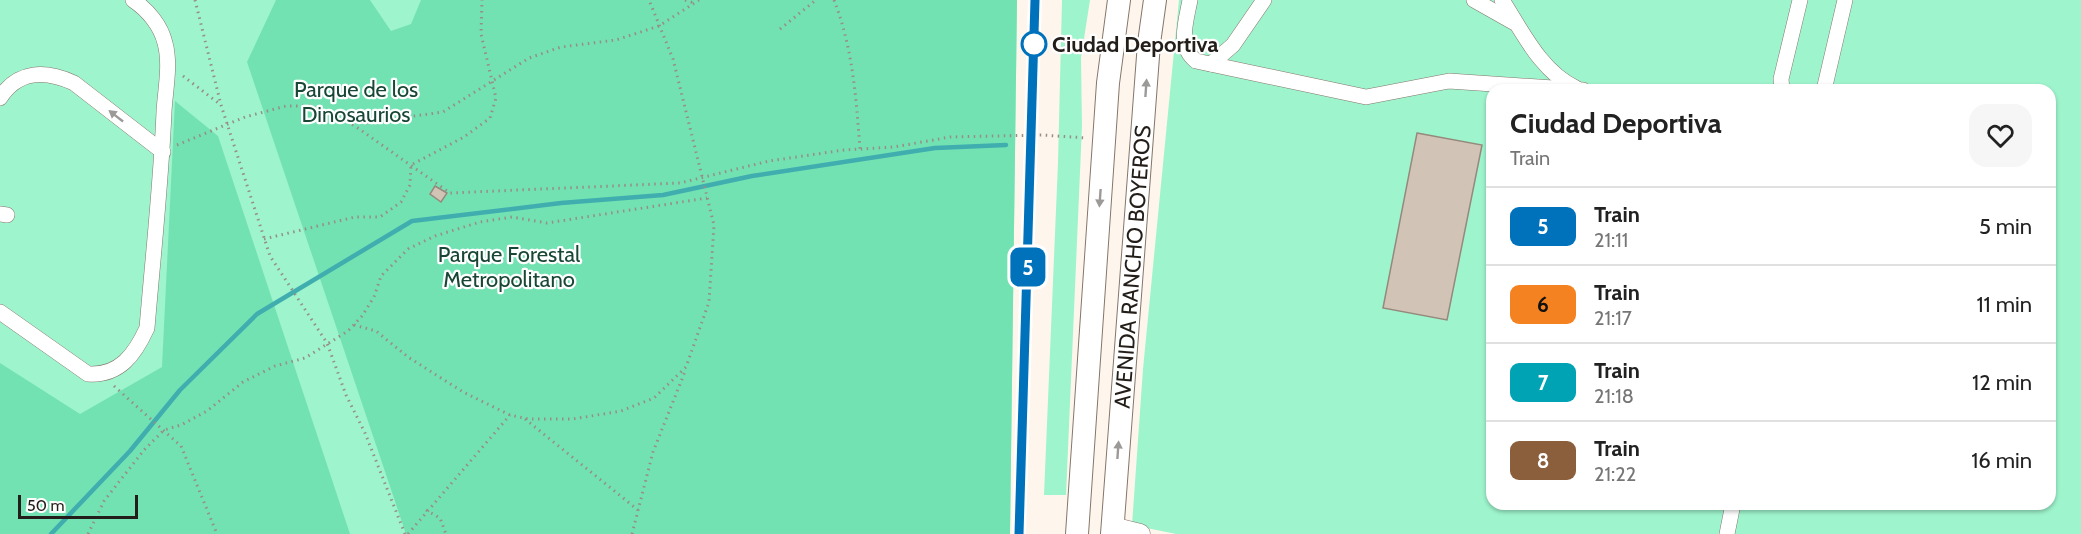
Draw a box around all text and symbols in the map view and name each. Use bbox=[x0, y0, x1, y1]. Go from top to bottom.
marker: Ciudad Deportiva bbox=[1021, 31, 1047, 57]
place label: Ciudad Deportiva bbox=[1052, 31, 1218, 58]
park label: Parque de los Dinosaurios bbox=[294, 76, 418, 128]
one-way arrow bbox=[1141, 78, 1150, 97]
button: heart bbox=[1969, 104, 2032, 167]
text: Ciudad Deportiva bbox=[1510, 106, 1722, 140]
one-way arrow bbox=[109, 110, 124, 122]
street label: AVENIDA RANCHO BOYEROS bbox=[1108, 124, 1156, 409]
text: Train bbox=[1510, 146, 1550, 170]
one-way arrow bbox=[1095, 188, 1105, 207]
text: Train bbox=[1594, 201, 1640, 228]
text: 5 min bbox=[1979, 213, 2032, 240]
text: 5 bbox=[1537, 214, 1549, 239]
text: 21:11 bbox=[1594, 228, 1628, 252]
park label: Parque Forestal Metropolitano bbox=[438, 241, 581, 293]
line badge: 5 bbox=[1008, 248, 1048, 286]
text: 5 bbox=[1022, 255, 1034, 280]
text: Train bbox=[1594, 279, 1640, 306]
text: 11 min bbox=[1976, 291, 2032, 318]
text: 6 bbox=[1537, 292, 1549, 317]
text: 21:17 bbox=[1594, 306, 1632, 330]
text: Train bbox=[1594, 357, 1640, 384]
text: 12 min bbox=[1972, 369, 2032, 396]
text: 7 bbox=[1538, 370, 1548, 395]
text: 21:18 bbox=[1594, 384, 1634, 408]
text: Train bbox=[1594, 435, 1640, 462]
one-way arrow bbox=[1113, 440, 1123, 459]
text: 16 min bbox=[1971, 447, 2032, 474]
text: 8 bbox=[1537, 448, 1549, 473]
text: 21:22 bbox=[1594, 462, 1636, 486]
scale bar bbox=[18, 492, 138, 520]
text: 50 m bbox=[27, 496, 64, 515]

